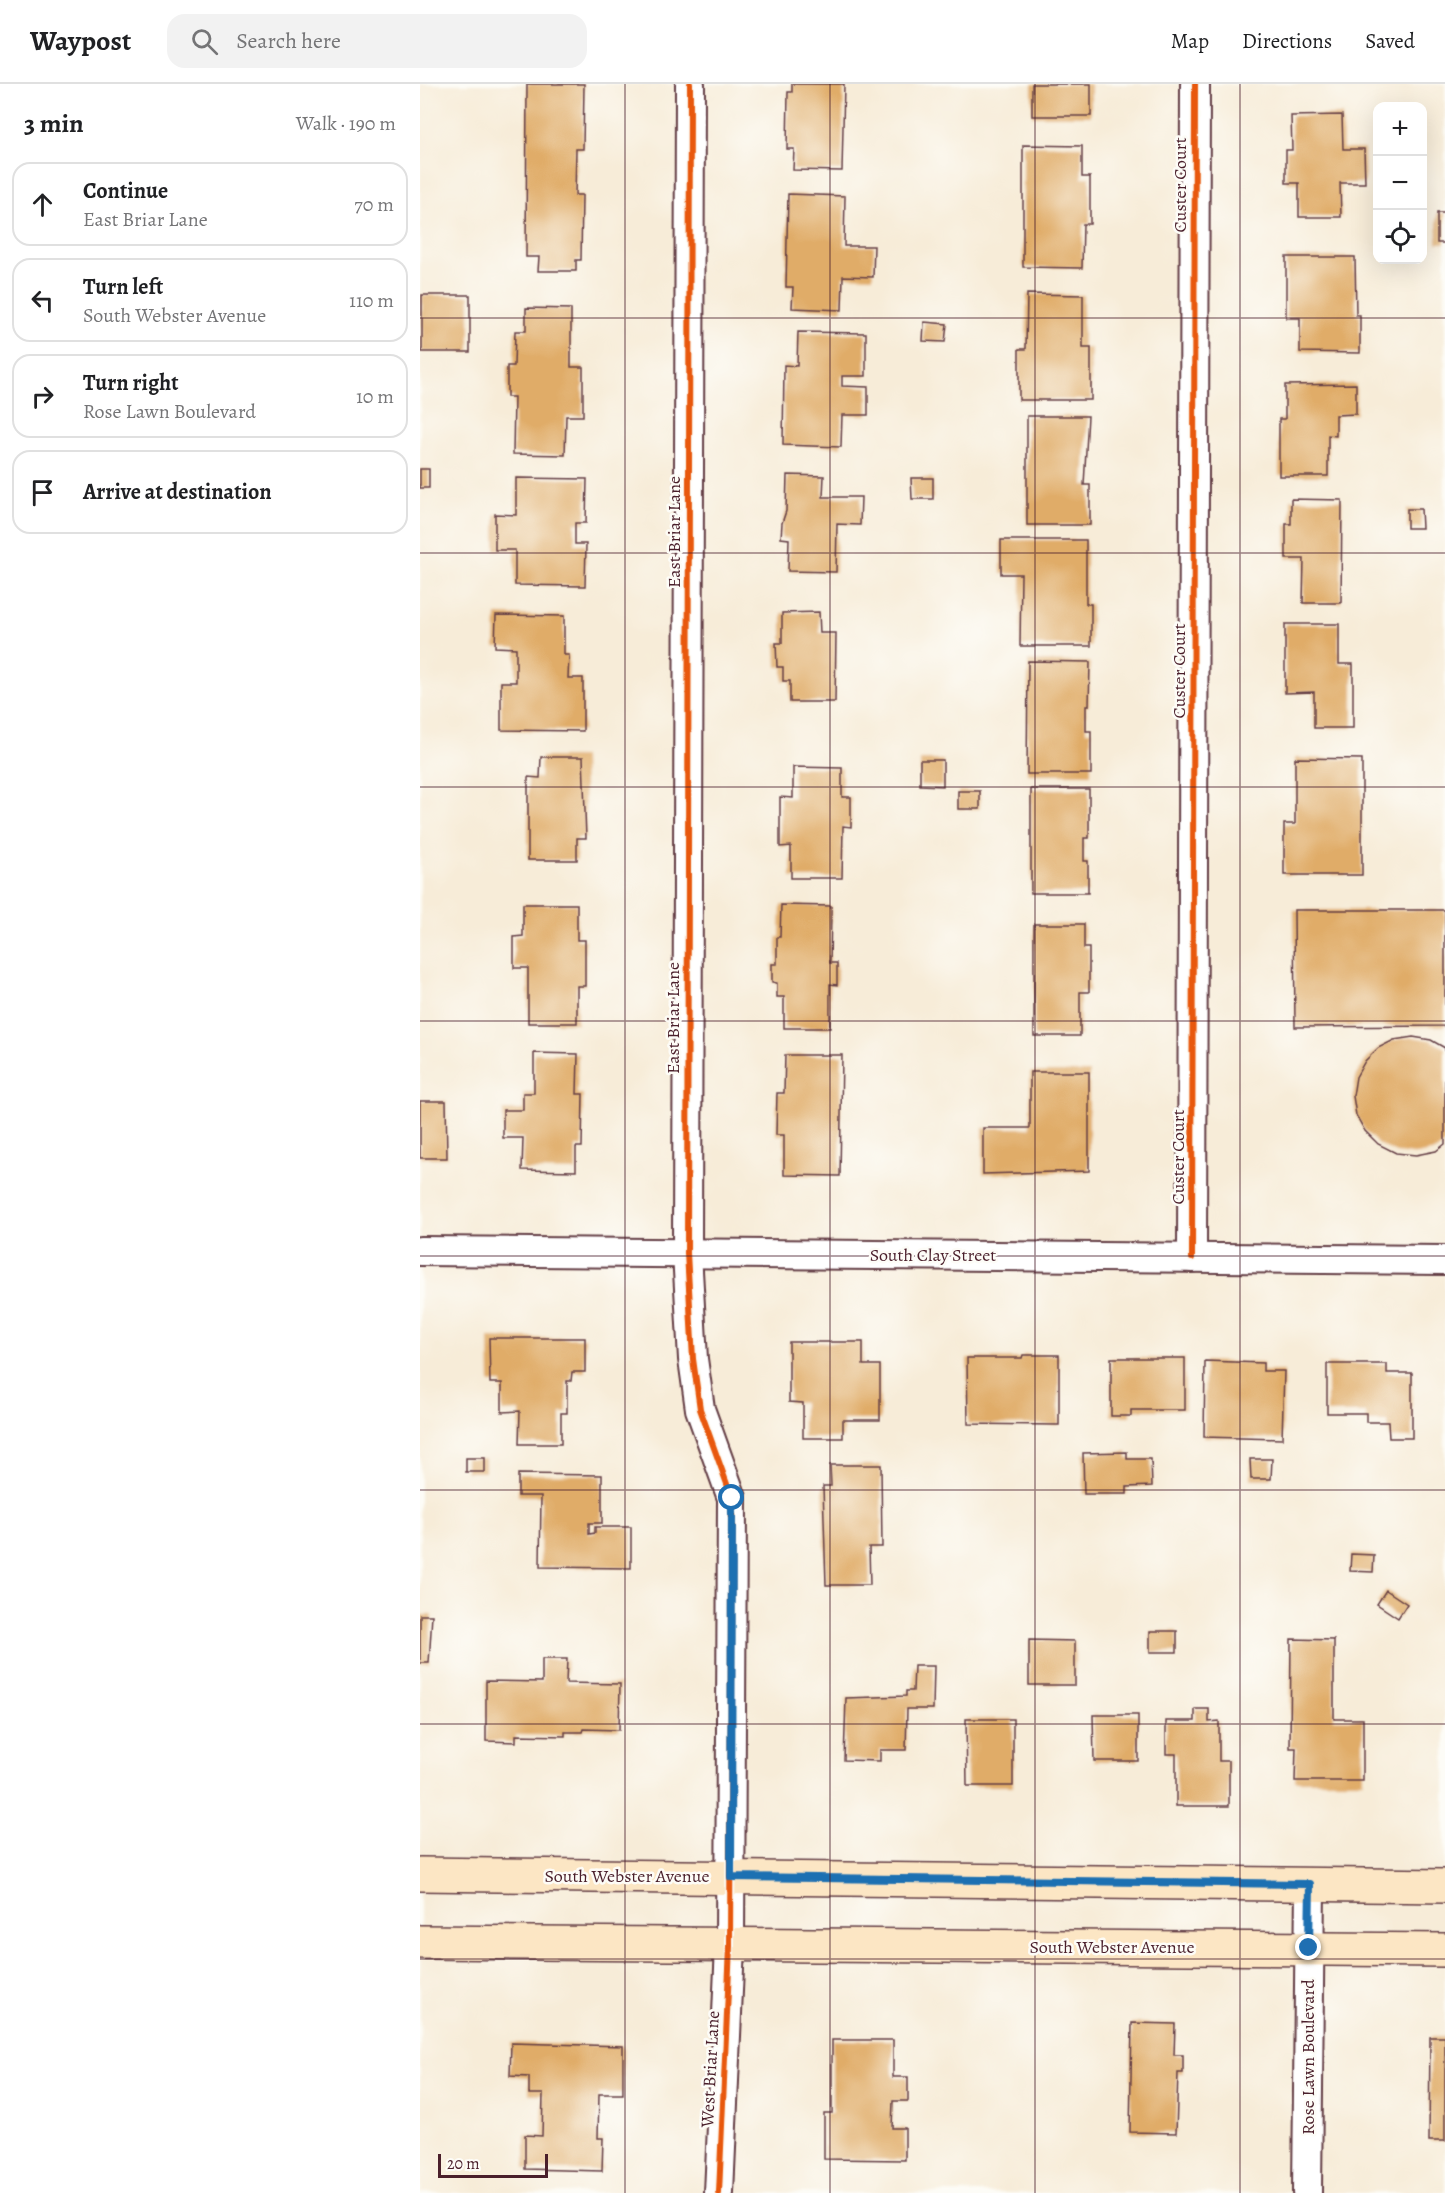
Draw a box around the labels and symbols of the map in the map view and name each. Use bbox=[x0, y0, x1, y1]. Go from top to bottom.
street label: Custer Court bbox=[1168, 137, 1192, 233]
street label: East Briar Lane bbox=[662, 476, 686, 588]
street label: Custer Court bbox=[1167, 623, 1191, 719]
street label: East Briar Lane bbox=[661, 962, 685, 1074]
street label: Custer Court bbox=[1166, 1109, 1190, 1205]
street label: South Clay Street bbox=[870, 1243, 996, 1267]
route start bbox=[718, 1484, 744, 1510]
street label: South Webster Avenue bbox=[545, 1864, 709, 1888]
route end bbox=[1295, 1934, 1321, 1960]
street label: South Webster Avenue bbox=[1030, 1935, 1194, 1959]
street label: Rose Lawn Boulevard bbox=[1296, 1979, 1320, 2135]
street label: West Briar Lane bbox=[695, 2010, 725, 2129]
scale bar bbox=[438, 2151, 548, 2178]

